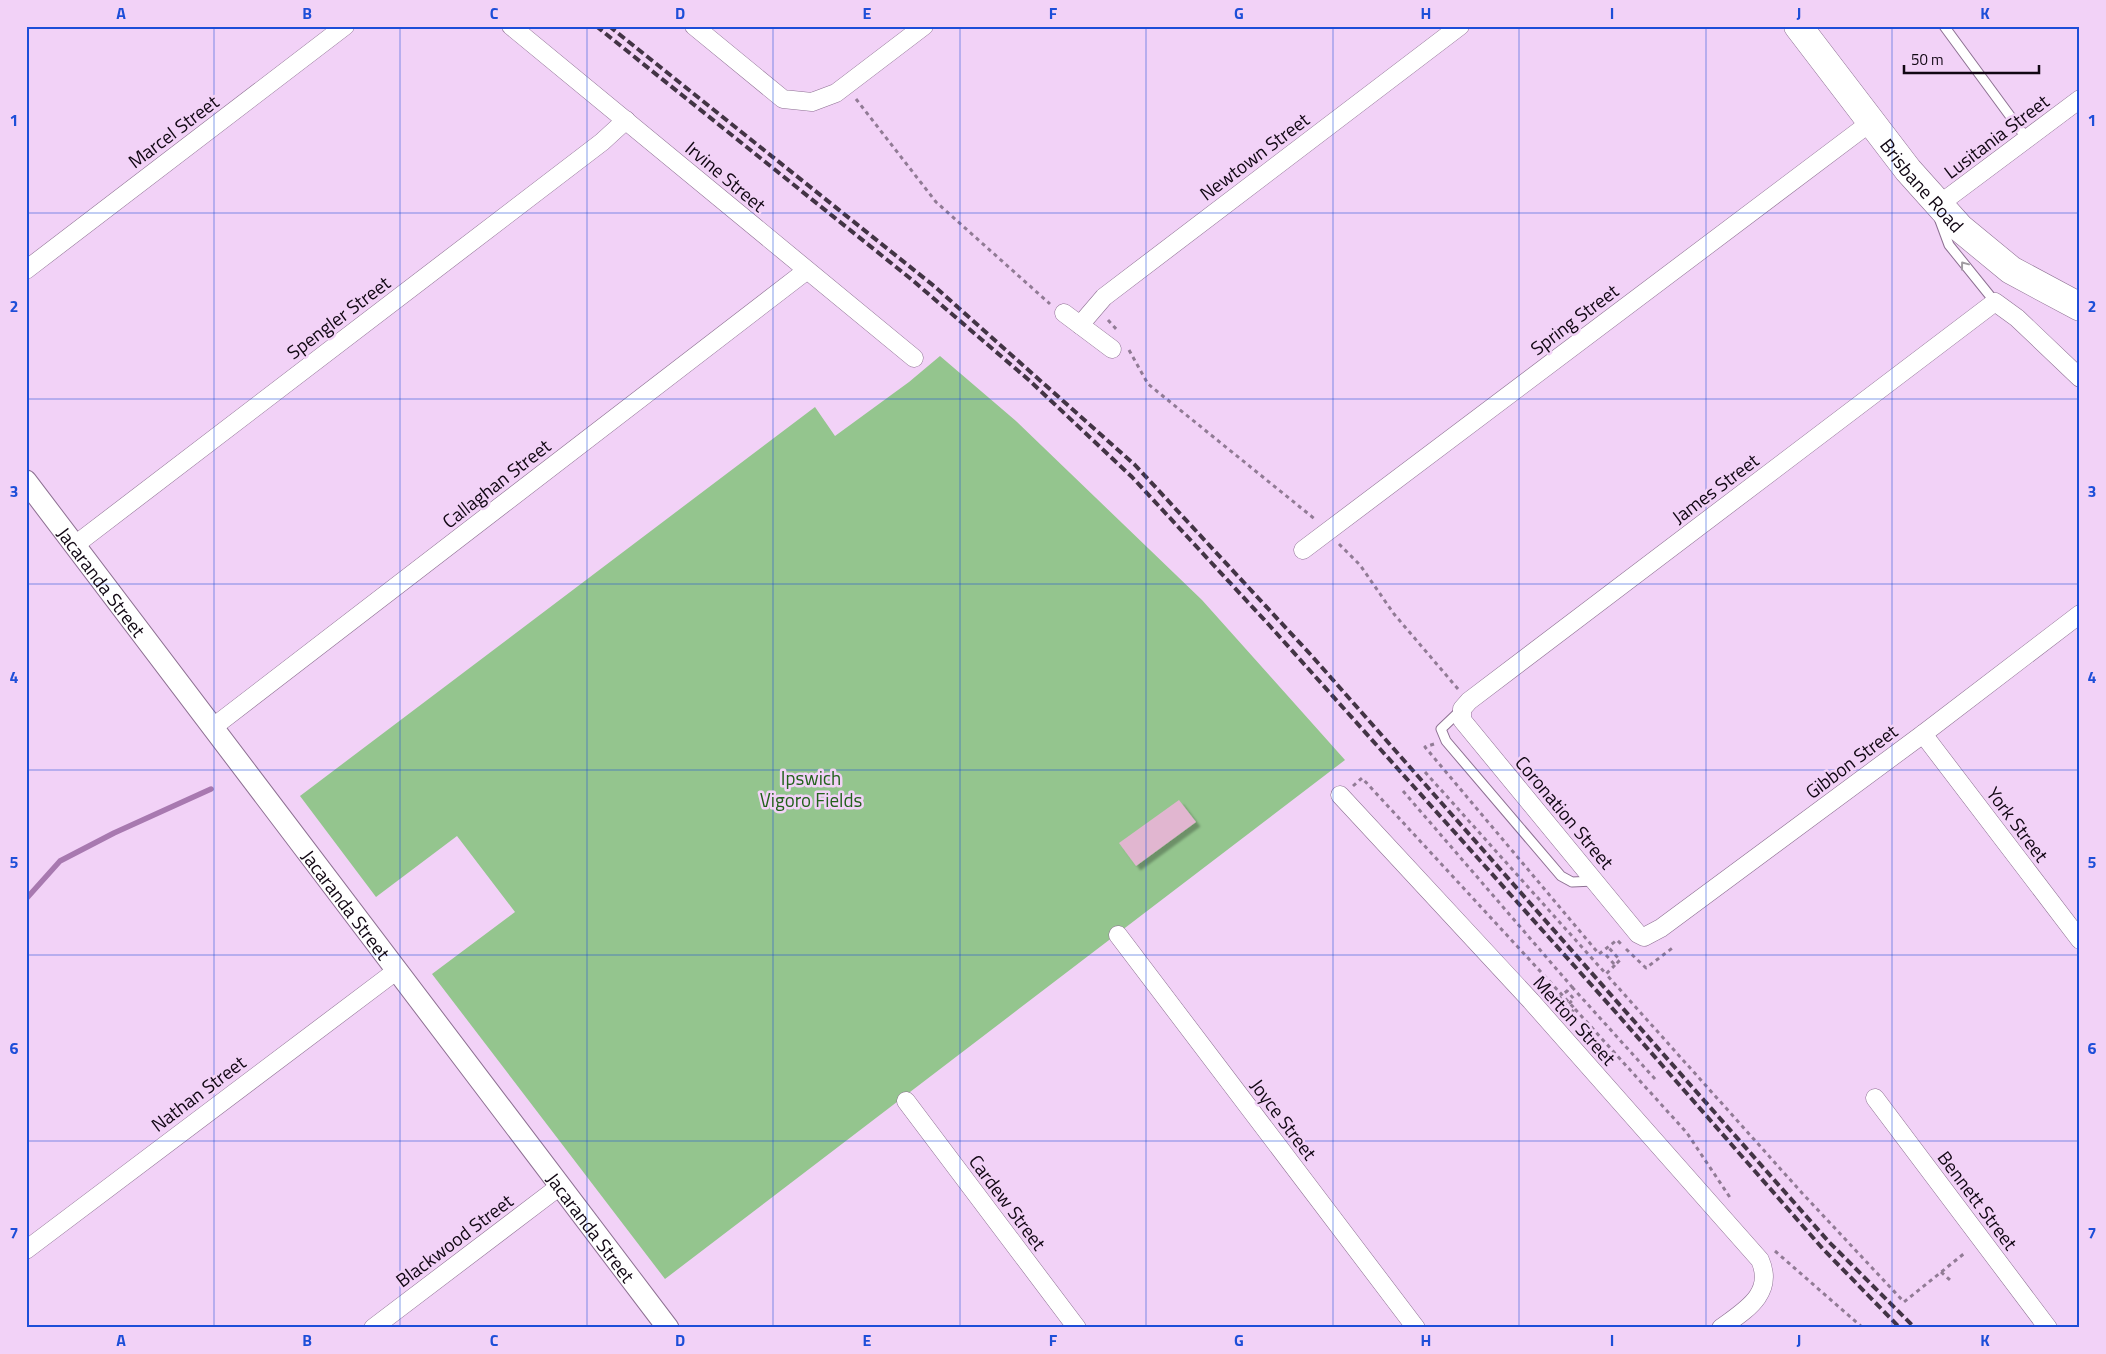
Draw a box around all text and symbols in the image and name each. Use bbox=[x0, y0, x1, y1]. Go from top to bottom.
text: A bbox=[116, 1, 126, 25]
text: B bbox=[302, 1, 312, 25]
text: C bbox=[490, 1, 499, 25]
text: D bbox=[675, 1, 685, 25]
text: E bbox=[863, 1, 872, 25]
text: F bbox=[1049, 1, 1058, 25]
text: G bbox=[1234, 1, 1244, 25]
text: H bbox=[1421, 1, 1431, 25]
text: I bbox=[1610, 1, 1614, 25]
text: J bbox=[1797, 1, 1801, 25]
text: K bbox=[1980, 1, 1990, 25]
scale bar bbox=[1904, 42, 2038, 74]
text: 50 m bbox=[1911, 48, 1944, 71]
street label: Marcel Street bbox=[121, 87, 225, 175]
street label: Lusitania Street bbox=[1937, 87, 2055, 185]
street label: Newtown Street bbox=[1193, 105, 1315, 207]
text: 1 bbox=[10, 108, 18, 132]
text: 1 bbox=[2088, 108, 2096, 132]
street label: Brisbane Road bbox=[1874, 132, 1971, 238]
street label: Irvine Street bbox=[679, 134, 773, 219]
one-way arrow bbox=[1961, 262, 1969, 271]
street label: Spengler Street bbox=[280, 268, 396, 366]
street label: Spring Street bbox=[1524, 276, 1625, 362]
text: 2 bbox=[10, 294, 18, 318]
text: 2 bbox=[2088, 294, 2096, 318]
street label: Callaghan Street bbox=[435, 431, 557, 535]
street label: James Street bbox=[1665, 445, 1765, 530]
text: 3 bbox=[10, 479, 18, 503]
text: 3 bbox=[2088, 479, 2096, 503]
street label: Jacaranda Street bbox=[51, 520, 154, 643]
text: 4 bbox=[10, 665, 19, 689]
text: 4 bbox=[2088, 665, 2097, 689]
street label: Gibbon Street bbox=[1799, 716, 1904, 805]
street label: Coronation Street bbox=[1509, 749, 1621, 875]
park label: Ipswich Vigoro Fields bbox=[760, 763, 862, 814]
street label: York Street bbox=[1980, 780, 2056, 868]
street label: Jacaranda Street bbox=[295, 843, 398, 966]
text: 5 bbox=[10, 850, 19, 874]
text: 5 bbox=[2088, 850, 2097, 874]
street label: Merton Street bbox=[1527, 969, 1623, 1072]
text: 6 bbox=[10, 1036, 19, 1060]
text: 6 bbox=[2088, 1036, 2097, 1060]
street label: Nathan Street bbox=[145, 1047, 252, 1138]
street label: Joyce Street bbox=[1244, 1072, 1324, 1166]
street label: Bennett Street bbox=[1931, 1144, 2025, 1256]
street label: Cardew Street bbox=[962, 1148, 1054, 1256]
street label: Jacaranda Street bbox=[540, 1166, 643, 1289]
street label: Blackwood Street bbox=[389, 1186, 519, 1294]
text: 7 bbox=[10, 1221, 18, 1245]
text: 7 bbox=[2088, 1221, 2096, 1245]
text: A bbox=[116, 1328, 126, 1352]
text: B bbox=[302, 1328, 312, 1352]
text: C bbox=[490, 1328, 499, 1352]
text: D bbox=[675, 1328, 685, 1352]
text: E bbox=[863, 1328, 872, 1352]
text: F bbox=[1049, 1328, 1058, 1352]
text: G bbox=[1234, 1328, 1244, 1352]
text: H bbox=[1421, 1328, 1431, 1352]
text: I bbox=[1610, 1328, 1614, 1352]
text: J bbox=[1797, 1328, 1801, 1352]
text: K bbox=[1980, 1328, 1990, 1352]

